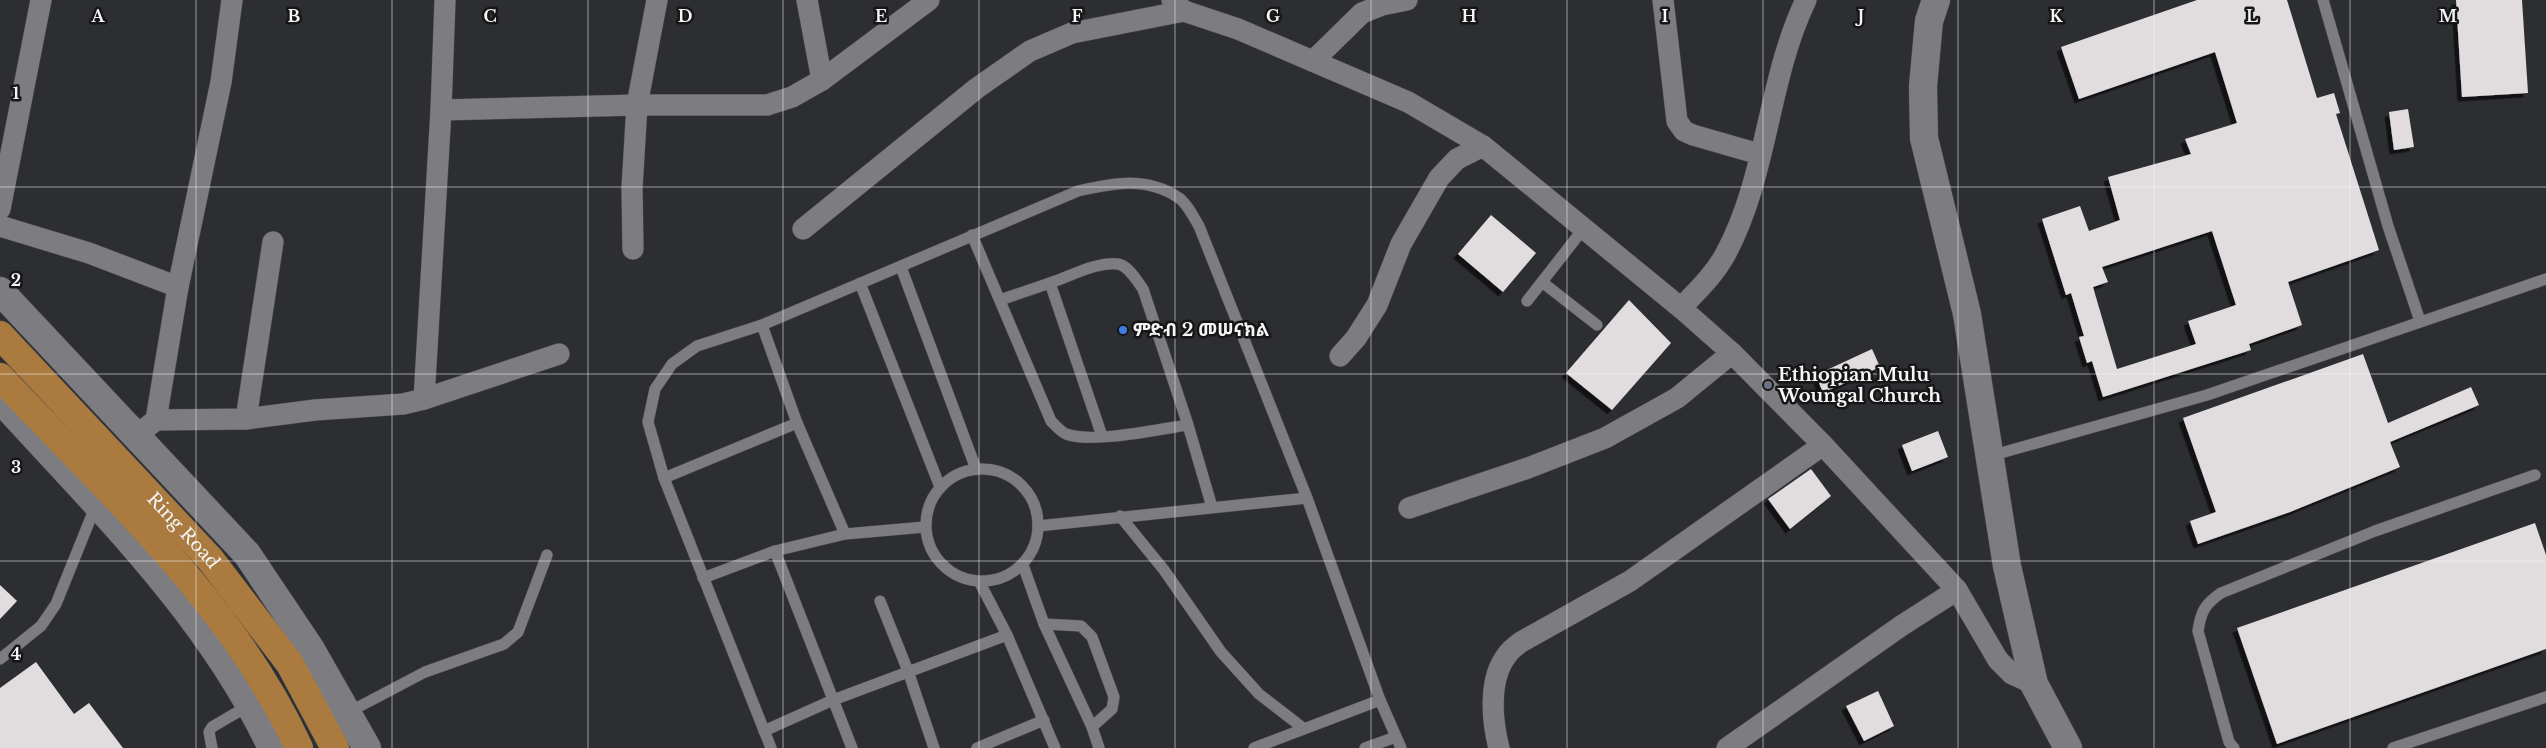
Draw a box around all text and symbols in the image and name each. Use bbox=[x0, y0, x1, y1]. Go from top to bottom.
text: A bbox=[91, 6, 106, 26]
text: B bbox=[288, 6, 301, 26]
text: C bbox=[483, 6, 497, 26]
text: D bbox=[678, 6, 692, 26]
text: E bbox=[875, 6, 887, 26]
text: F bbox=[1071, 6, 1083, 26]
text: G bbox=[1266, 6, 1280, 26]
text: H bbox=[1461, 6, 1477, 26]
text: I bbox=[1662, 6, 1669, 26]
text: J bbox=[1855, 6, 1864, 26]
text: K bbox=[2049, 6, 2063, 26]
text: L bbox=[2246, 6, 2258, 26]
text: M bbox=[2439, 6, 2457, 26]
text: 1 bbox=[13, 83, 20, 103]
text: 2 bbox=[11, 270, 21, 290]
place label: ምድብ 2 መሠናክል bbox=[1133, 319, 1269, 341]
marker: ምድብ 2 መሠናክል bbox=[1117, 324, 1129, 336]
place label: Ethiopian Mulu Woungal Church bbox=[1777, 364, 1941, 407]
marker: Ethiopian Mulu Woungal Church bbox=[1762, 379, 1774, 391]
text: 3 bbox=[11, 457, 21, 477]
street label: Ring Road bbox=[142, 488, 224, 573]
text: 4 bbox=[11, 644, 21, 664]

